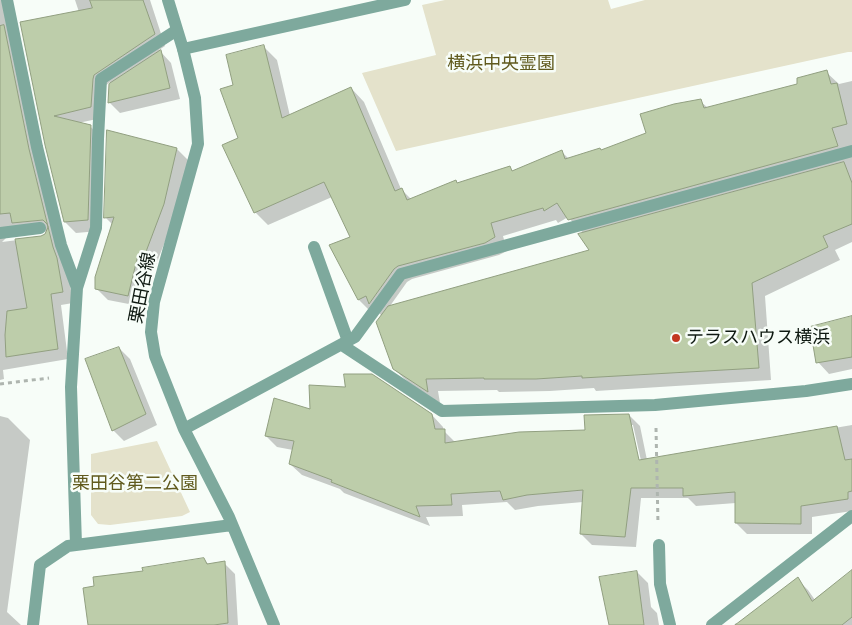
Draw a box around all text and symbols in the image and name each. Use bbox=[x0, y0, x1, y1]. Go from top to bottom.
park label: 横浜中央霊園 bbox=[447, 53, 555, 75]
street label: 栗田谷線 bbox=[126, 251, 160, 325]
place label: テラスハウス横浜 bbox=[686, 327, 830, 349]
marker: テラスハウス横浜 bbox=[670, 332, 682, 344]
park label: 栗田谷第二公園 bbox=[72, 473, 198, 495]

